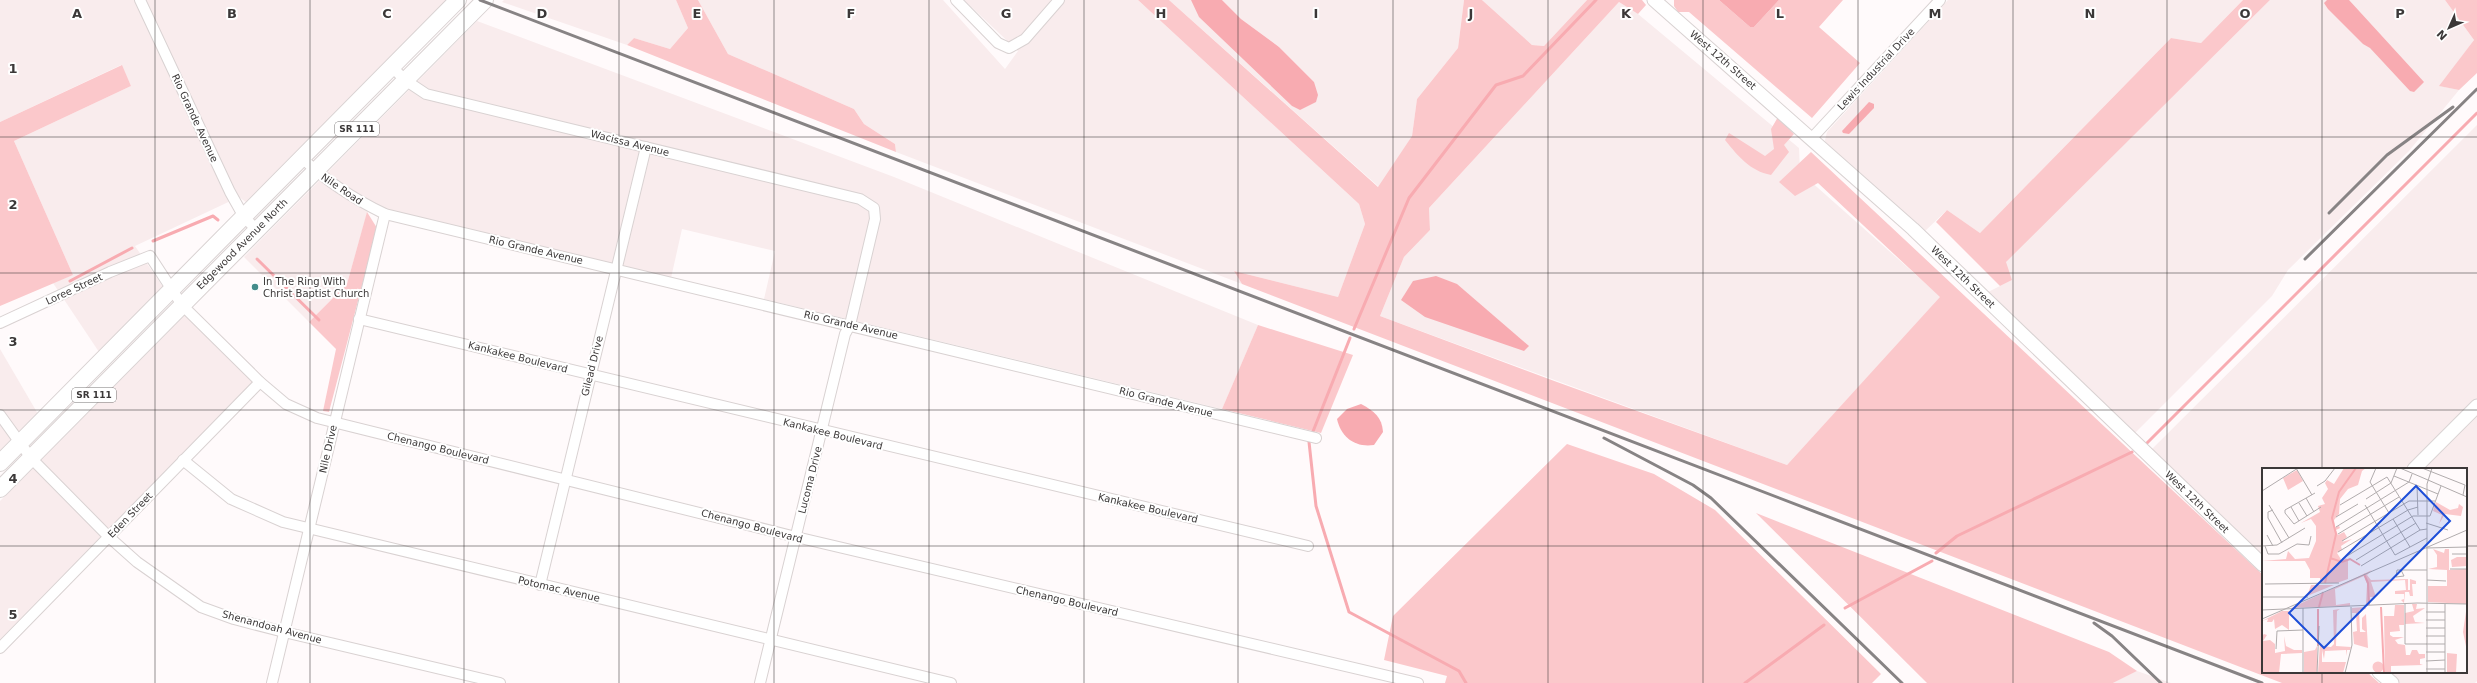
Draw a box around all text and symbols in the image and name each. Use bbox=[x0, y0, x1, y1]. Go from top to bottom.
text: A bbox=[72, 6, 82, 21]
text: B bbox=[227, 6, 237, 21]
text: C bbox=[382, 6, 392, 21]
text: D bbox=[537, 6, 548, 21]
text: E bbox=[693, 6, 701, 21]
text: F bbox=[847, 6, 855, 21]
text: G bbox=[1001, 6, 1011, 21]
text: H bbox=[1156, 6, 1166, 21]
text: I bbox=[1314, 6, 1318, 21]
text: J bbox=[1468, 6, 1473, 21]
text: K bbox=[1621, 6, 1632, 21]
text: L bbox=[1776, 6, 1784, 21]
text: M bbox=[1929, 6, 1941, 21]
text: N bbox=[2085, 6, 2095, 21]
text: O bbox=[2239, 6, 2251, 21]
text: P bbox=[2395, 6, 2405, 21]
north arrow bbox=[2429, 8, 2469, 48]
street label: Lewis Industrial Drive bbox=[1835, 26, 1917, 112]
text: N bbox=[2434, 27, 2450, 43]
street label: West 12th Street bbox=[1688, 28, 1758, 92]
text: 1 bbox=[8, 61, 18, 76]
street label: Rio Grande Avenue bbox=[170, 72, 220, 164]
road number: SR 111 bbox=[335, 122, 379, 136]
street label: Wacissa Avenue bbox=[590, 128, 670, 158]
street label: Nile Road bbox=[319, 171, 365, 207]
street label: Edgewood Avenue North bbox=[194, 196, 290, 292]
text: 2 bbox=[8, 197, 18, 212]
street label: Rio Grande Avenue bbox=[488, 234, 584, 266]
street label: West 12th Street bbox=[1929, 244, 1997, 310]
street label: Loree Street bbox=[44, 271, 104, 307]
place label: In The Ring With Christ Baptist Church bbox=[263, 276, 369, 299]
marker: In The Ring With Christ Baptist Church bbox=[250, 282, 260, 292]
street label: Rio Grande Avenue bbox=[803, 309, 899, 341]
text: 3 bbox=[8, 334, 18, 349]
street label: Gilead Drive bbox=[579, 335, 605, 397]
street label: Kankakee Boulevard bbox=[467, 339, 569, 375]
street label: Rio Grande Avenue bbox=[1118, 385, 1214, 419]
road number: SR 111 bbox=[72, 388, 116, 402]
street label: Kankakee Boulevard bbox=[782, 416, 884, 452]
street label: Nile Drive bbox=[317, 424, 339, 474]
street label: Chenango Boulevard bbox=[386, 430, 490, 466]
street label: Lucoma Drive bbox=[796, 445, 824, 515]
inset map bbox=[2262, 468, 2467, 673]
street label: West 12th Street bbox=[2163, 469, 2231, 535]
text: 4 bbox=[8, 471, 18, 486]
street label: Eden Street bbox=[106, 490, 154, 540]
street label: Kankakee Boulevard bbox=[1097, 491, 1199, 525]
street label: Chenango Boulevard bbox=[700, 507, 804, 545]
street label: Potomac Avenue bbox=[517, 574, 601, 604]
street label: Chenango Boulevard bbox=[1015, 584, 1119, 618]
text: 5 bbox=[8, 607, 18, 622]
street label: Shenandoah Avenue bbox=[221, 608, 323, 646]

